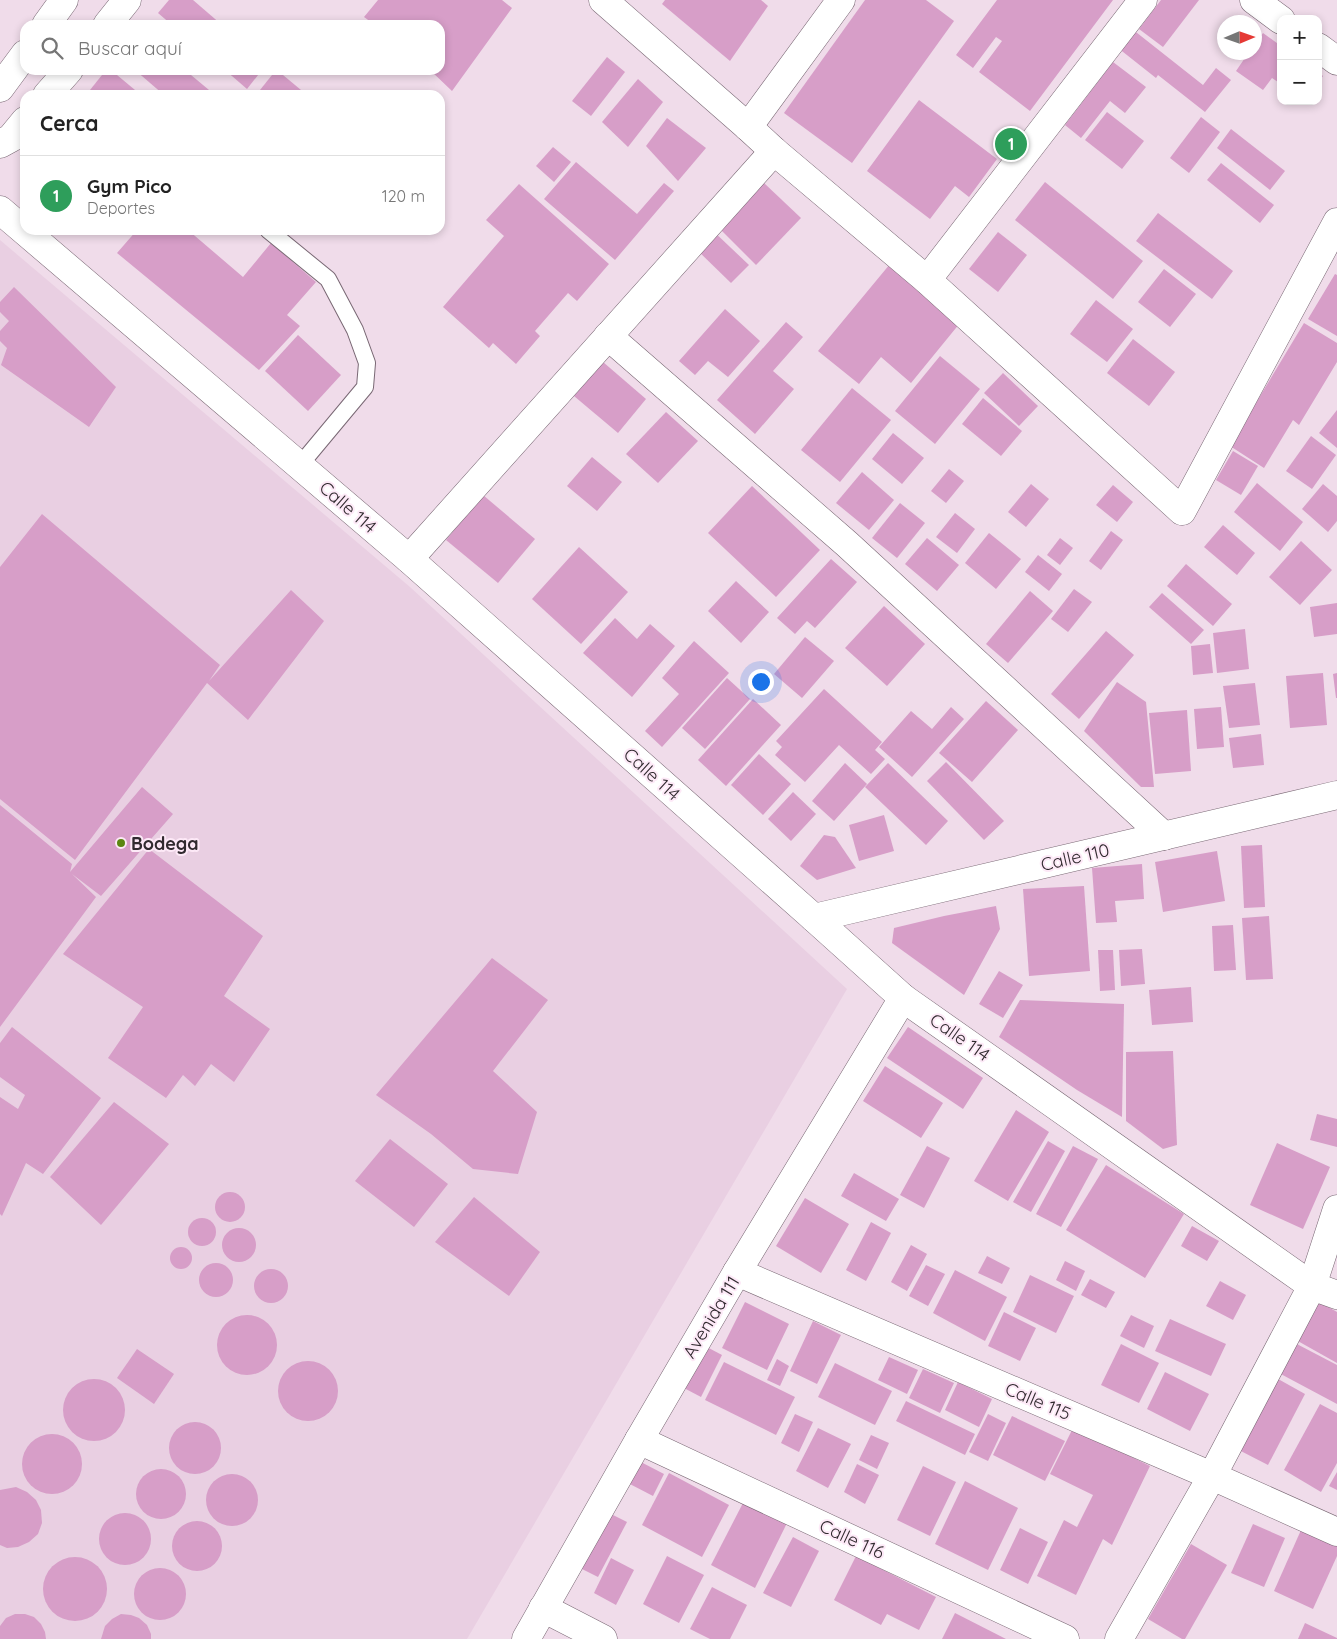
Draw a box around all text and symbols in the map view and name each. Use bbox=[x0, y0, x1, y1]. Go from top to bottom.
north arrow bbox=[1217, 15, 1262, 60]
map controls bbox=[1277, 15, 1322, 105]
button: + bbox=[1277, 15, 1322, 60]
search box bbox=[20, 20, 445, 75]
icon: search bbox=[38, 34, 66, 62]
text: Buscar aquí bbox=[78, 36, 182, 60]
button: − bbox=[1277, 60, 1322, 105]
text: Cerca bbox=[40, 110, 98, 136]
pin: 1 bbox=[995, 125, 1027, 163]
text: Gym Pico bbox=[87, 174, 172, 198]
text: 1 bbox=[53, 186, 59, 206]
text: 120 m bbox=[382, 186, 425, 206]
text: Deportes bbox=[87, 198, 155, 218]
street label: Calle 114 bbox=[315, 476, 381, 538]
your location bbox=[748, 669, 774, 695]
street label: Calle 114 bbox=[619, 743, 685, 805]
place label: Bodega bbox=[131, 832, 199, 855]
marker: Bodega bbox=[115, 837, 127, 849]
street label: Calle 110 bbox=[1038, 838, 1112, 876]
street label: Calle 114 bbox=[925, 1008, 995, 1066]
street label: Avenida 111 bbox=[678, 1272, 744, 1362]
street label: Calle 115 bbox=[1002, 1377, 1074, 1425]
street label: Calle 116 bbox=[816, 1514, 888, 1564]

